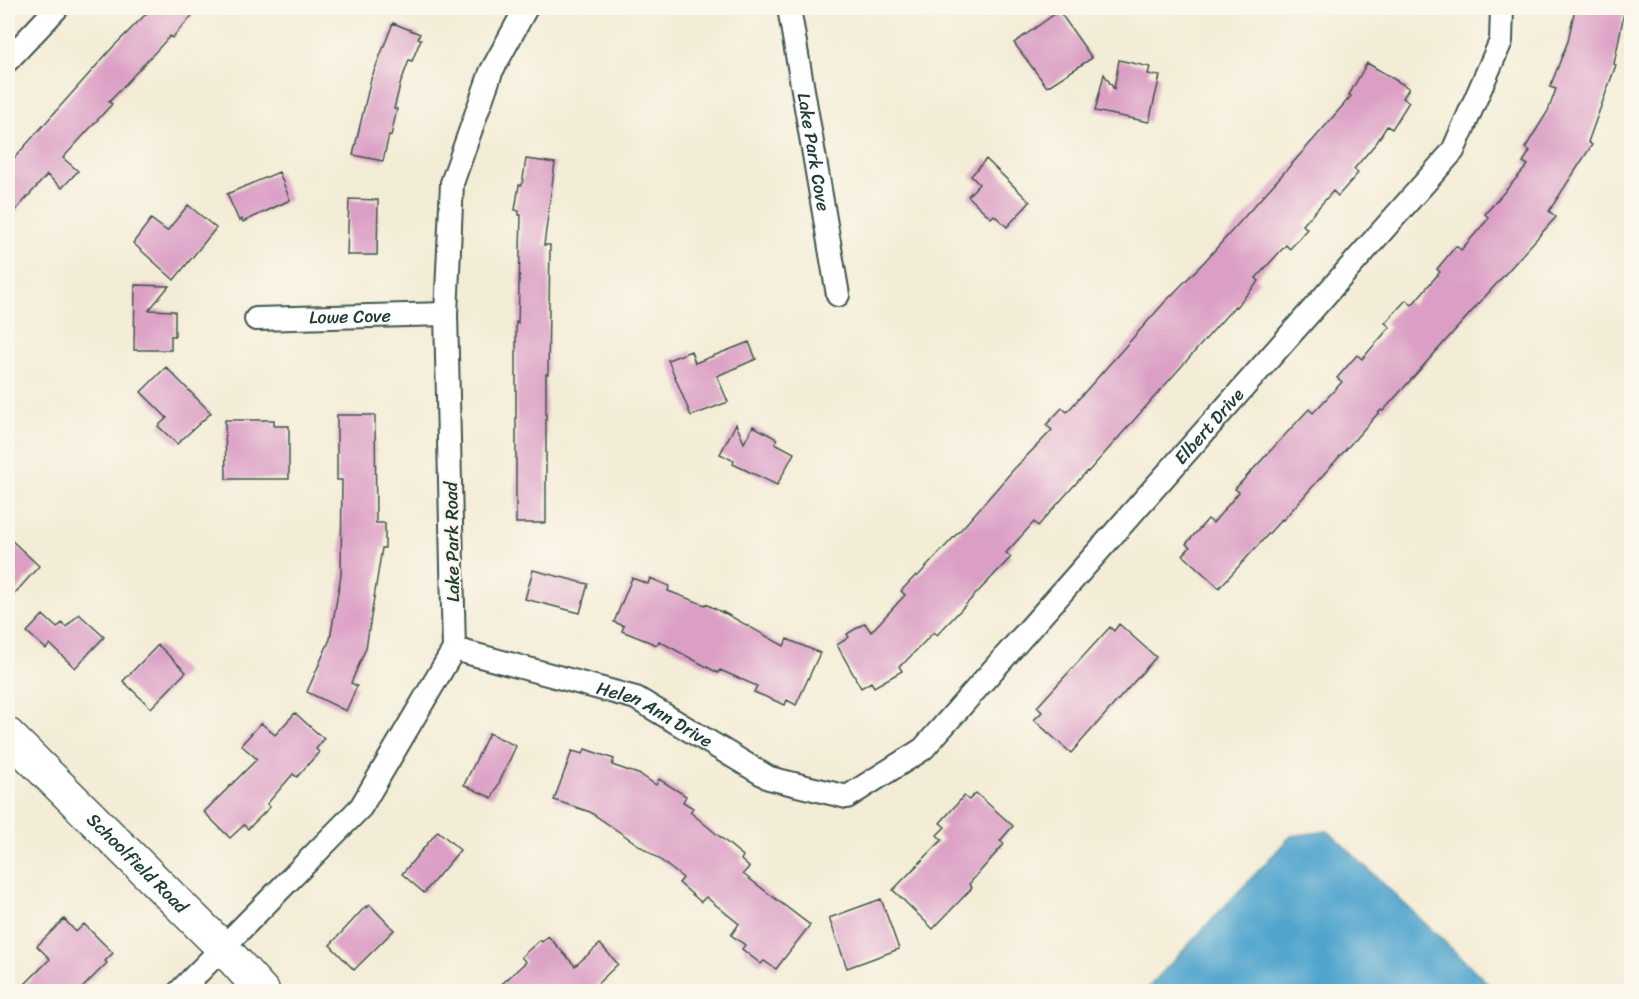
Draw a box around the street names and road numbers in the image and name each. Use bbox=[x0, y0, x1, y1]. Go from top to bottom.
street label: Lake Park Cove bbox=[788, 90, 839, 214]
street label: Lowe Cove bbox=[309, 299, 391, 334]
street label: Elbert Drive bbox=[1166, 380, 1252, 472]
street label: Lake Park Road bbox=[435, 480, 469, 603]
street label: Helen Ann Drive bbox=[593, 672, 719, 757]
street label: Schoolfield Road bbox=[79, 805, 197, 922]

